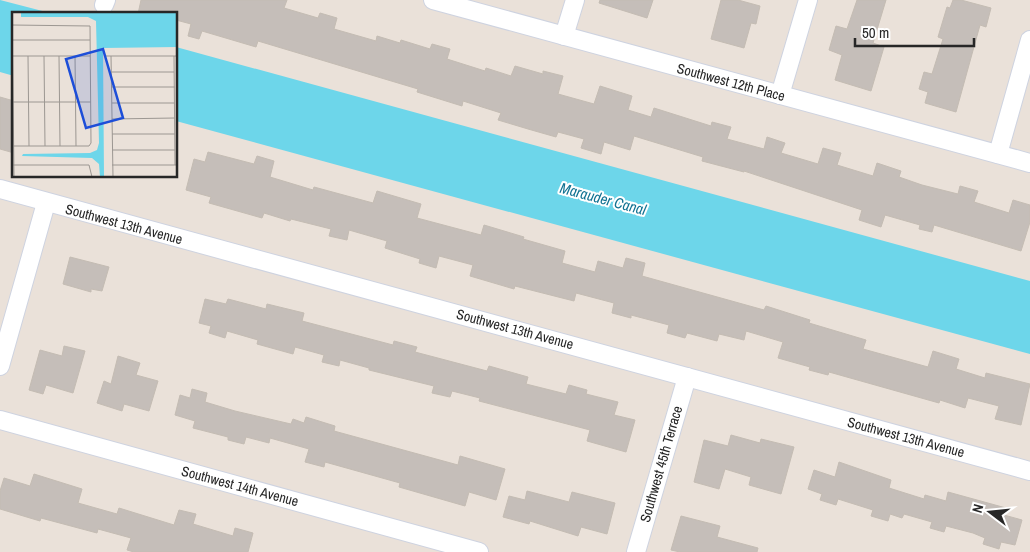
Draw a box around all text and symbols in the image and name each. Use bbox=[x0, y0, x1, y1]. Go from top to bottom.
inset map bbox=[12, 12, 178, 178]
scale bar bbox=[855, 15, 974, 47]
text: 50 m bbox=[862, 22, 889, 43]
street label: Southwest 12th Place bbox=[675, 59, 787, 105]
water label: Marauder Canal bbox=[558, 177, 649, 220]
street label: Southwest 13th Avenue bbox=[63, 200, 185, 248]
street label: Southwest 13th Avenue bbox=[454, 305, 576, 353]
street label: Southwest 45th Terrace bbox=[636, 404, 686, 524]
street label: Southwest 13th Avenue bbox=[845, 413, 967, 461]
street label: Southwest 14th Avenue bbox=[179, 462, 301, 510]
north arrow bbox=[965, 487, 1015, 537]
text: N bbox=[968, 502, 987, 515]

